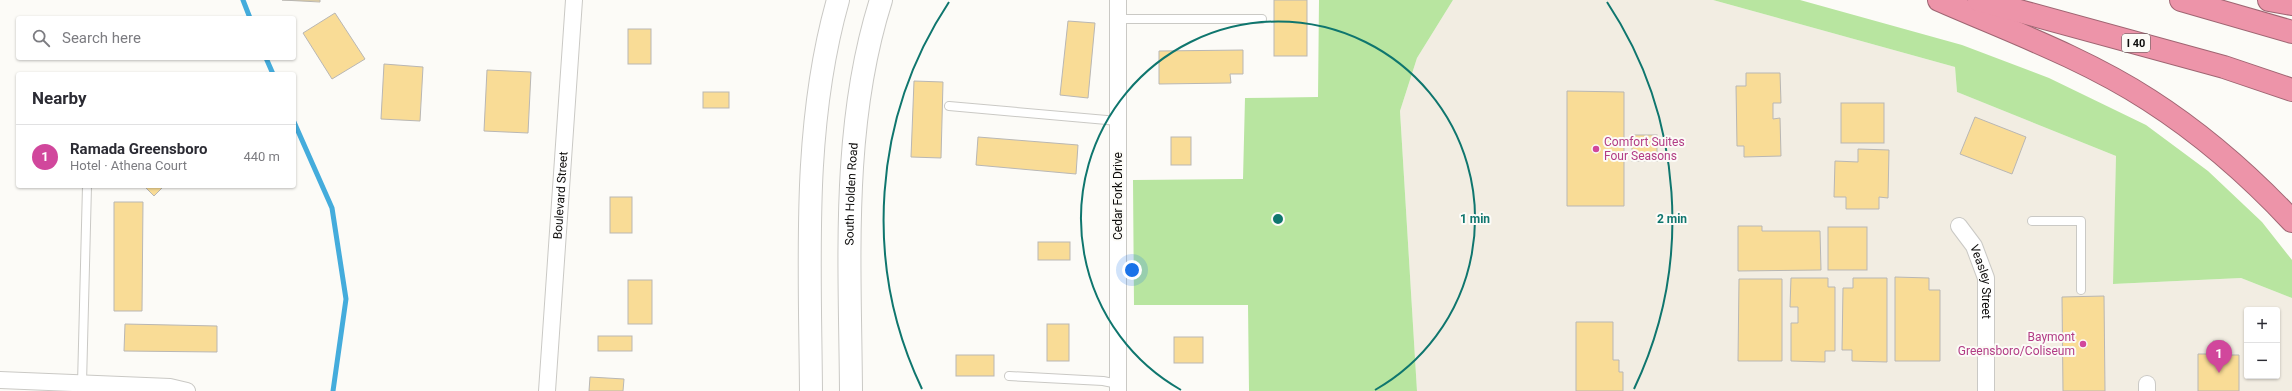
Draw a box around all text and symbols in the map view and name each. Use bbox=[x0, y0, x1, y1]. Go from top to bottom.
search box bbox=[16, 16, 296, 60]
icon: search bbox=[30, 27, 52, 49]
text: Search here bbox=[62, 29, 141, 47]
road number: I 40 bbox=[2122, 34, 2150, 52]
text: Nearby bbox=[32, 88, 87, 108]
place label: Comfort Suites Four Seasons bbox=[1604, 135, 1685, 163]
text: Ramada Greensboro bbox=[70, 140, 207, 158]
street label: South Holden Road bbox=[842, 142, 861, 245]
marker: Comfort Suites Four Seasons bbox=[1591, 144, 1601, 154]
text: 1 bbox=[41, 149, 49, 164]
text: 440 m bbox=[243, 149, 280, 164]
street label: Boulevard Street bbox=[550, 151, 571, 240]
street label: Cedar Fork Drive bbox=[1111, 152, 1125, 240]
text: Hotel · Athena Court bbox=[70, 158, 187, 173]
centre of rings bbox=[1271, 212, 1285, 226]
text: 1 min bbox=[1460, 212, 1490, 226]
text: 2 min bbox=[1657, 212, 1687, 226]
street label: Veasley Street bbox=[1967, 243, 1993, 319]
your location bbox=[1122, 260, 1142, 280]
map controls bbox=[2244, 307, 2280, 379]
button: + bbox=[2244, 307, 2280, 343]
place label: Baymont Greensboro/Coliseum bbox=[1958, 330, 2075, 358]
marker: Baymont Greensboro/Coliseum bbox=[2078, 339, 2088, 349]
pin: 1 bbox=[2206, 340, 2232, 373]
button: − bbox=[2244, 343, 2280, 379]

